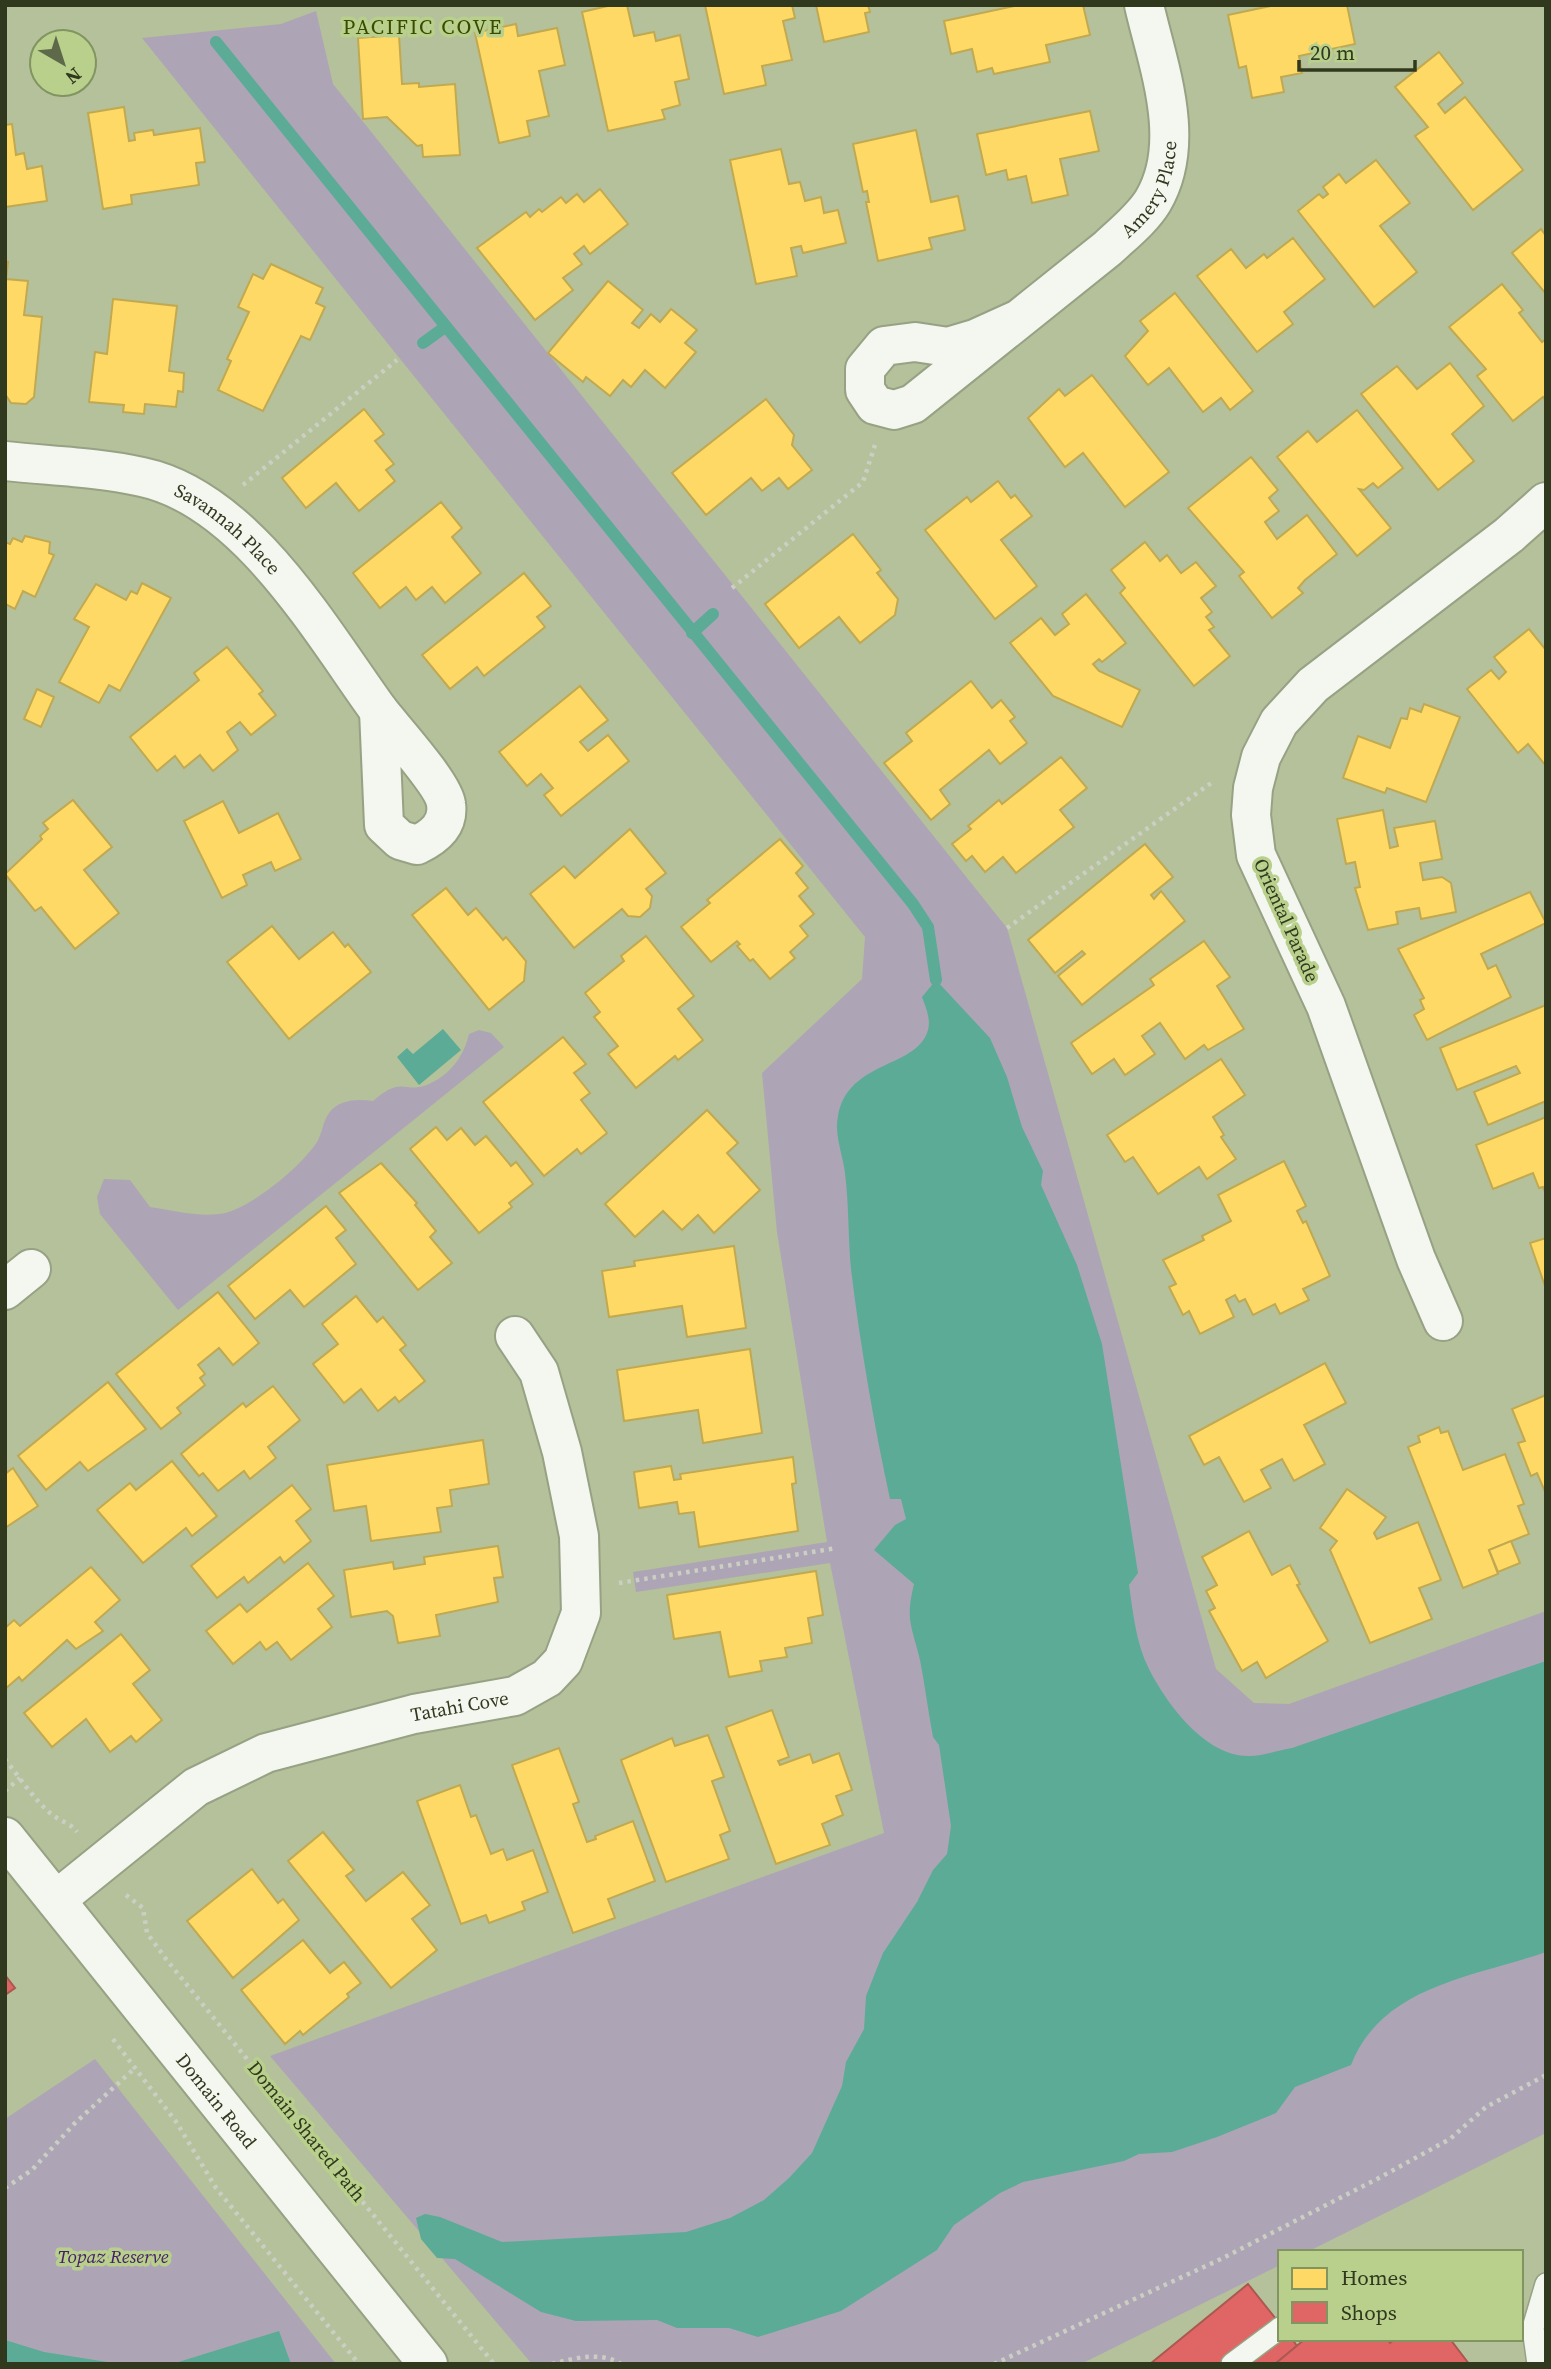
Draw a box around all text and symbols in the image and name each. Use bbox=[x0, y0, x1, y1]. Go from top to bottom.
district label: PACIFIC COVE bbox=[343, 12, 503, 41]
north arrow bbox=[28, 28, 98, 98]
scale bar bbox=[1299, 28, 1414, 72]
text: 20 m bbox=[1310, 38, 1355, 67]
text: N bbox=[60, 62, 87, 91]
street label: Amery Place bbox=[1115, 140, 1182, 243]
street label: Savannah Place bbox=[170, 477, 287, 580]
street label: Oriental Parade bbox=[1248, 854, 1326, 986]
street label: Tatahi Cove bbox=[408, 1684, 511, 1727]
street label: Domain Road bbox=[170, 2047, 263, 2154]
street label: Domain Shared Path bbox=[242, 2055, 372, 2207]
park label: Topaz Reserve bbox=[58, 2243, 169, 2269]
legend bbox=[1278, 2250, 1523, 2341]
text: Homes bbox=[1341, 2263, 1407, 2292]
text: Shops bbox=[1341, 2298, 1397, 2327]

